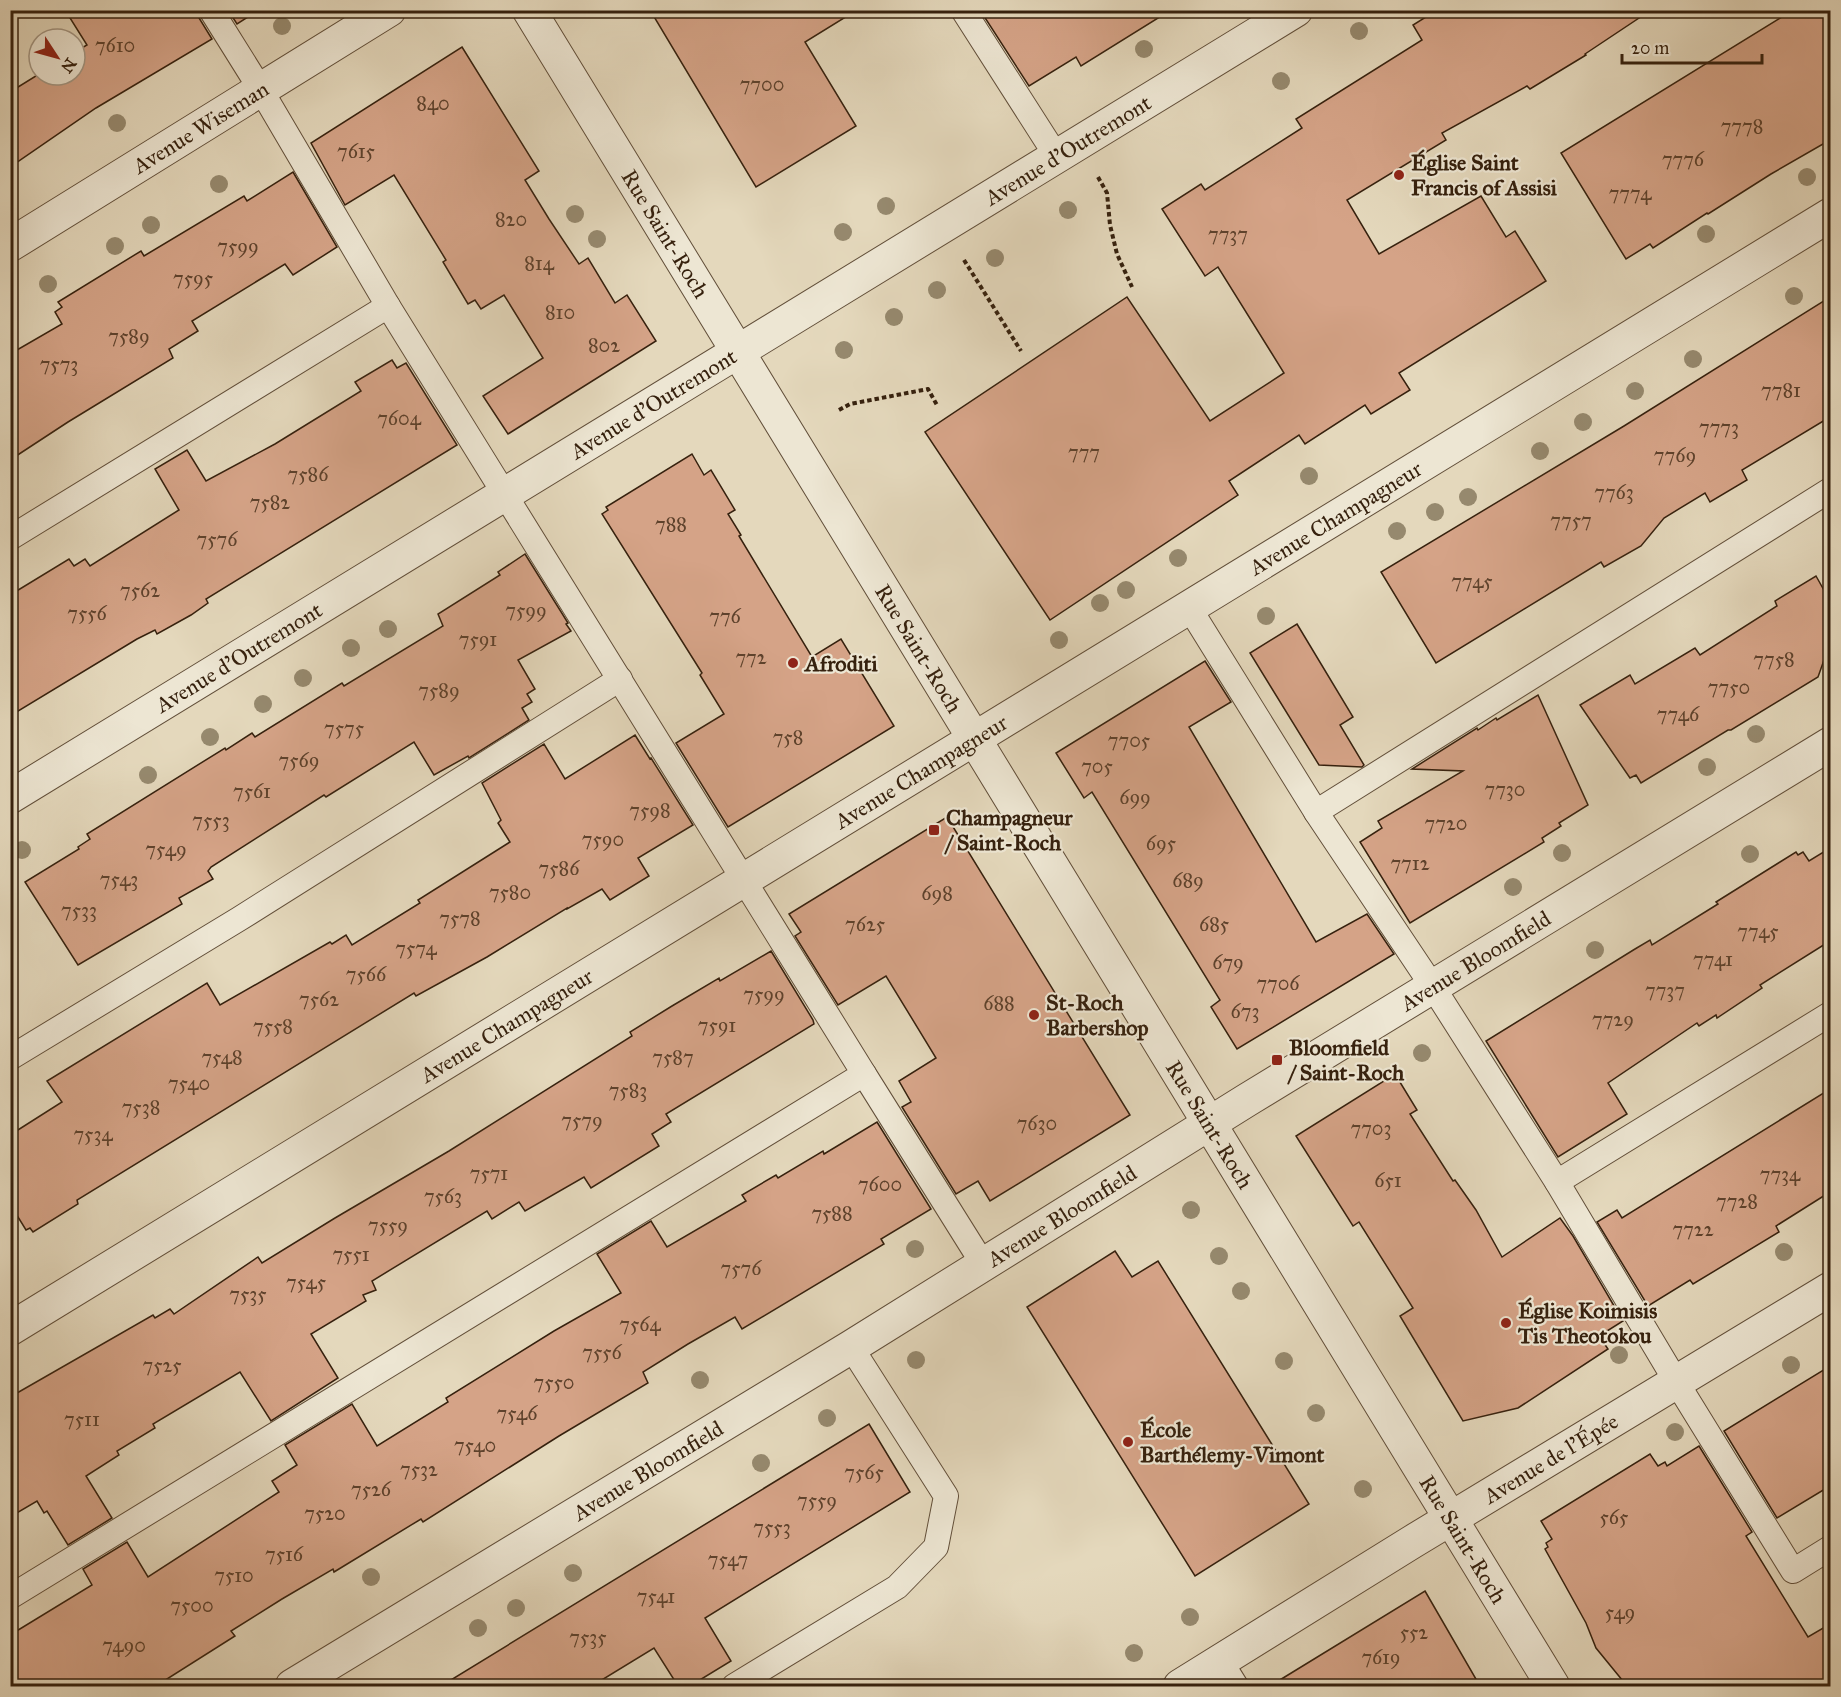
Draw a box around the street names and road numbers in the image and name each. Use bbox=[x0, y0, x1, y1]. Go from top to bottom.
street label: Avenue Wiseman bbox=[127, 75, 273, 180]
street label: Avenue d'Outremont bbox=[979, 88, 1156, 211]
street label: Rue Saint-Roch bbox=[616, 164, 715, 303]
street label: Avenue d'Outremont bbox=[564, 342, 741, 465]
street label: Avenue Champagneur bbox=[1243, 454, 1427, 581]
street label: Rue Saint-Roch bbox=[869, 579, 968, 717]
street label: Avenue d'Outremont bbox=[150, 596, 327, 719]
street label: Avenue Champagneur bbox=[829, 708, 1013, 835]
street label: Avenue Bloomfield bbox=[1394, 904, 1555, 1017]
street label: Avenue Champagneur bbox=[414, 962, 598, 1089]
street label: Rue Saint-Roch bbox=[1160, 1055, 1259, 1194]
street label: Avenue Bloomfield bbox=[981, 1159, 1141, 1273]
street label: Avenue de l'Épée bbox=[1478, 1407, 1623, 1510]
street label: Avenue Bloomfield bbox=[567, 1414, 728, 1527]
street label: Rue Saint-Roch bbox=[1414, 1470, 1513, 1608]

